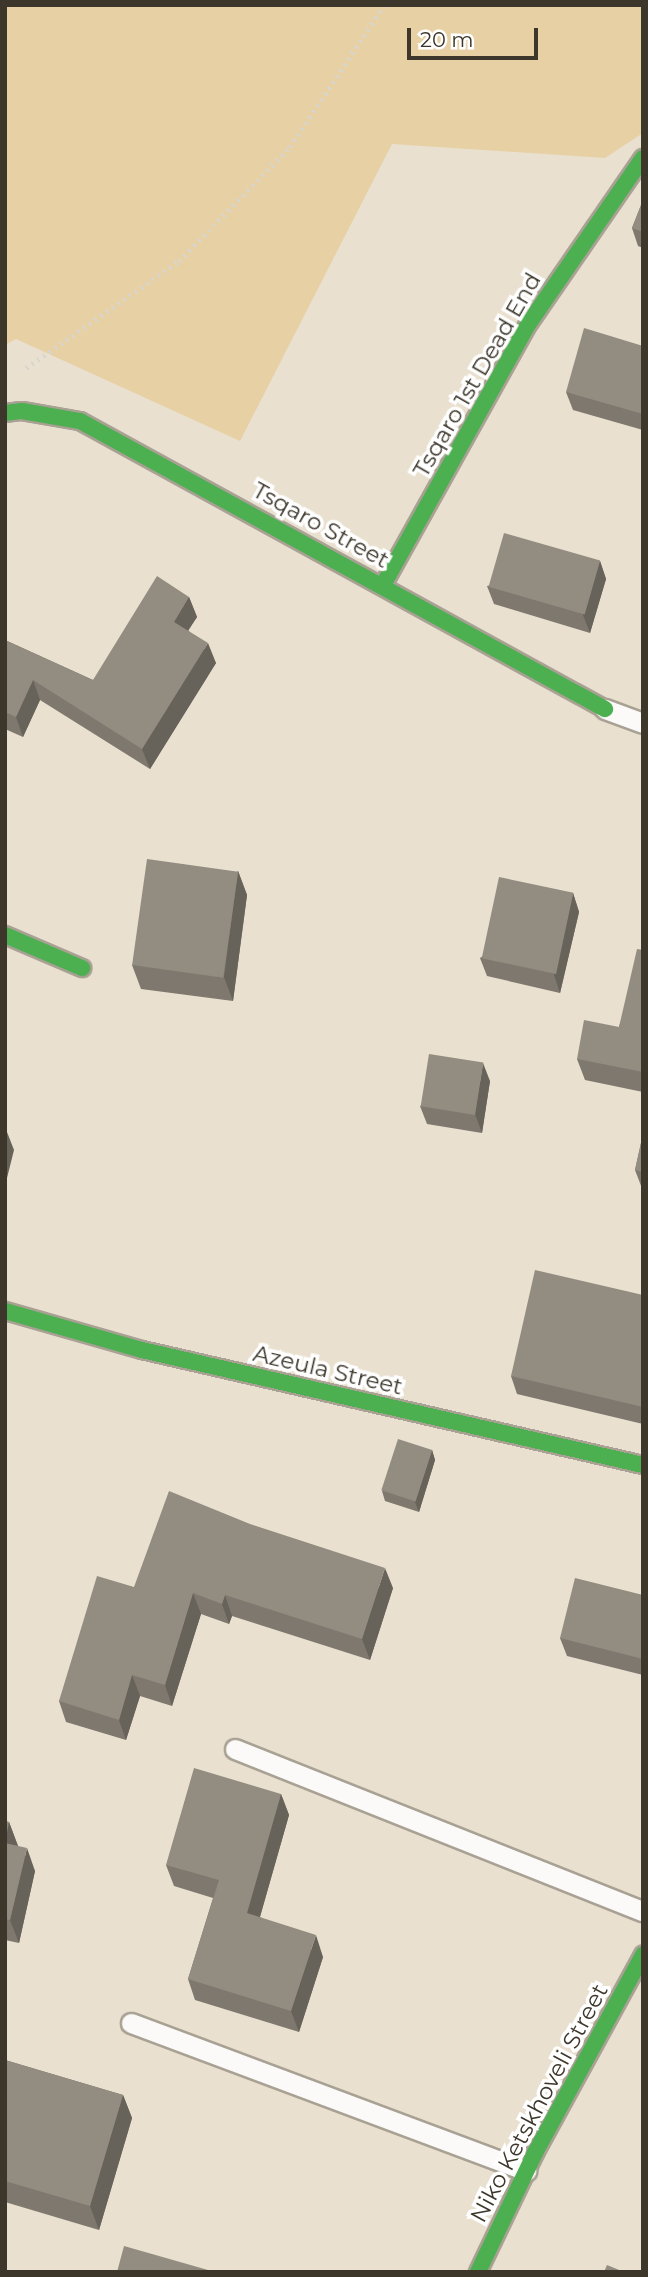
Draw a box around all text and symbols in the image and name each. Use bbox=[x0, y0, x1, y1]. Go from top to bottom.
scale bar bbox=[410, 14, 541, 58]
text: 20 m bbox=[420, 27, 474, 52]
street label: Tsqaro 1st Dead End bbox=[407, 268, 547, 482]
street label: Tsqaro Street bbox=[248, 476, 394, 574]
street label: Azeula Street bbox=[250, 1339, 406, 1401]
street label: Niko Ketskhoveli Street bbox=[464, 1979, 614, 2227]

